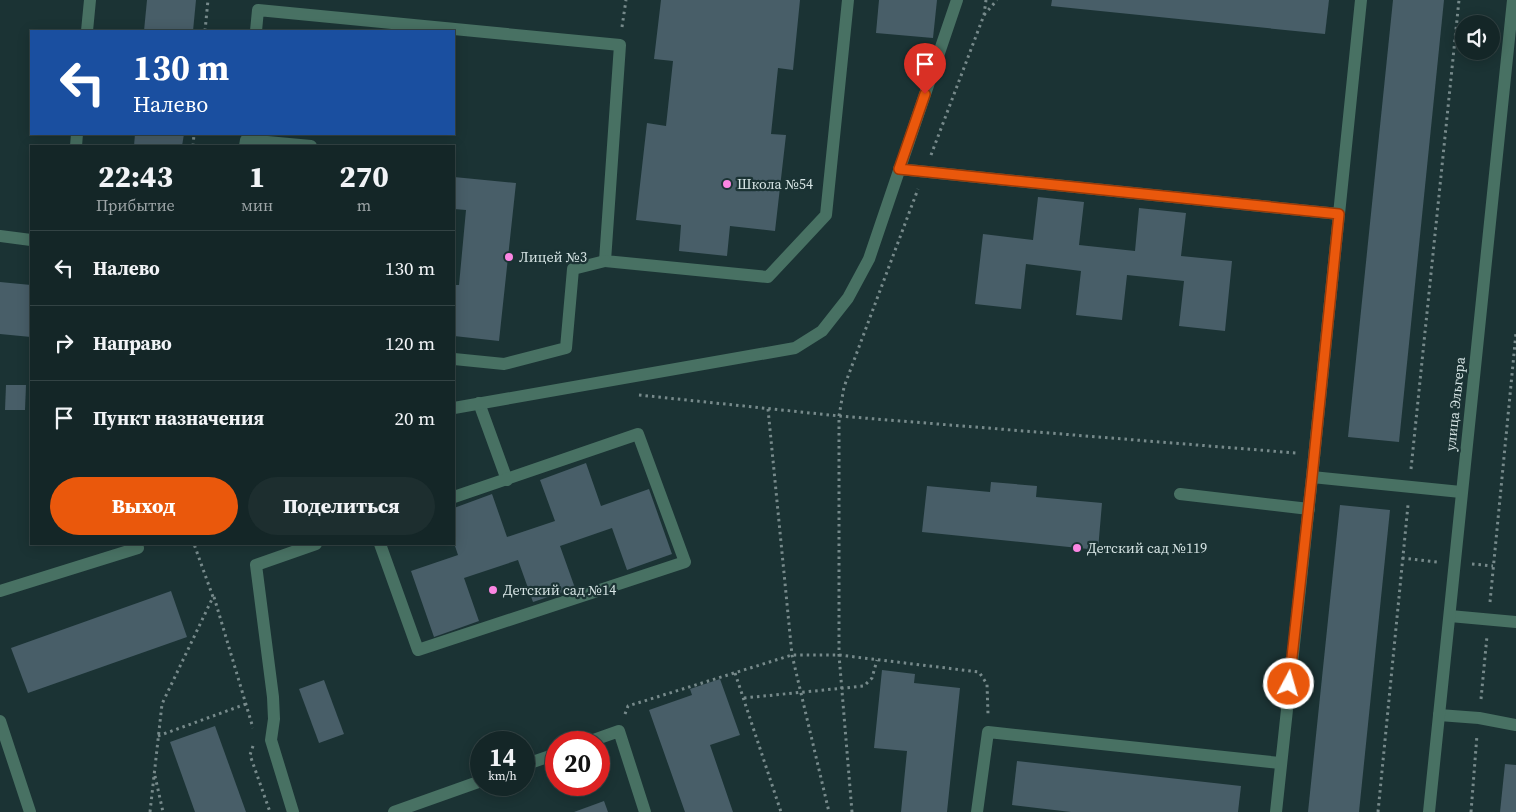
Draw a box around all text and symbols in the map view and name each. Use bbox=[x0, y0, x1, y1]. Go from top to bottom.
map controls bbox=[1455, 15, 1500, 60]
button: sound bbox=[1455, 15, 1500, 60]
pin bbox=[904, 43, 946, 94]
text: 130 m bbox=[133, 44, 229, 92]
icon: left bbox=[50, 50, 115, 115]
icon: arrive bbox=[911, 50, 939, 78]
text: Налево bbox=[133, 89, 208, 119]
text: 22:43 bbox=[98, 156, 173, 197]
text: 1 bbox=[249, 156, 265, 197]
text: 270 bbox=[339, 156, 389, 197]
place label: Школа №54 bbox=[737, 174, 813, 194]
marker: Школа №54 bbox=[721, 178, 733, 190]
text: Прибытие bbox=[96, 194, 175, 216]
text: мин bbox=[241, 194, 273, 216]
text: m bbox=[357, 194, 371, 216]
place label: Лицей №3 bbox=[519, 247, 587, 267]
marker: Лицей №3 bbox=[503, 251, 515, 263]
icon: left bbox=[50, 254, 78, 282]
text: Налево bbox=[93, 255, 160, 281]
text: 130 m bbox=[385, 255, 435, 281]
icon: right bbox=[50, 329, 78, 357]
text: Направо bbox=[93, 330, 172, 356]
text: 120 m bbox=[385, 330, 435, 356]
street label: улица Эльгера bbox=[1440, 355, 1470, 452]
icon: arrive bbox=[50, 404, 78, 432]
text: Пункт назначения bbox=[93, 405, 264, 431]
text: 20 m bbox=[394, 405, 435, 431]
button: Выход bbox=[50, 477, 238, 535]
button: Поделиться bbox=[248, 477, 435, 535]
place label: Детский сад №119 bbox=[1087, 538, 1207, 558]
marker: Детский сад №119 bbox=[1071, 542, 1083, 554]
place label: Детский сад №14 bbox=[503, 580, 616, 600]
marker: Детский сад №14 bbox=[487, 584, 499, 596]
position arrow bbox=[1262, 657, 1314, 709]
speed limit sign: 20 bbox=[545, 731, 610, 796]
text: 14 bbox=[489, 740, 516, 774]
text: km/h bbox=[488, 768, 517, 784]

